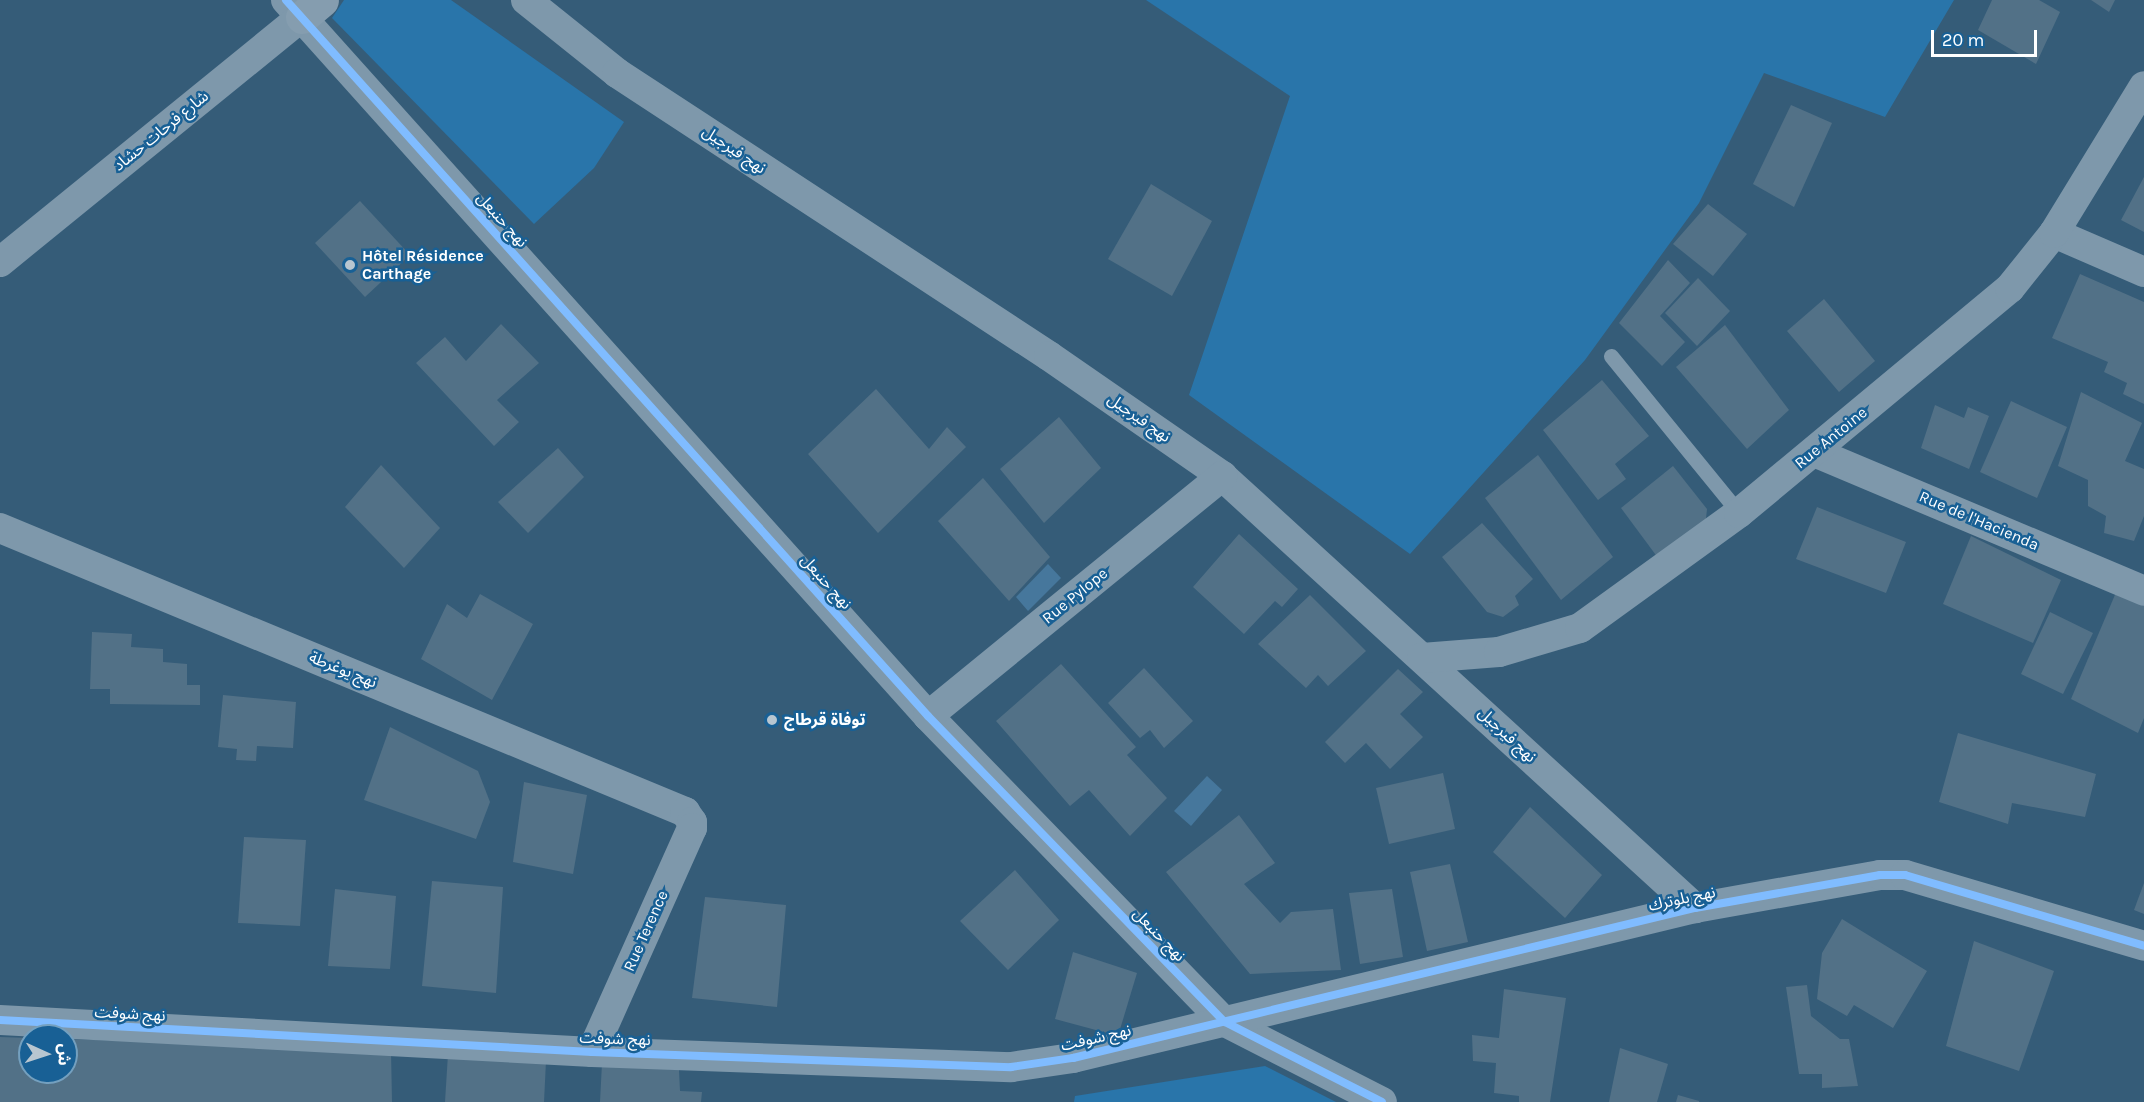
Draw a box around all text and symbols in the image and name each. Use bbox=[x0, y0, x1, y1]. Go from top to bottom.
scale bar bbox=[1934, 18, 2040, 56]
text: 20 m bbox=[1942, 29, 1984, 51]
street label: شارع فرحات حشاد bbox=[110, 87, 212, 175]
street label: نهج فيرجيل bbox=[699, 122, 769, 178]
street label: نهج حنبعل bbox=[472, 189, 532, 251]
place label: Hôtel Résidence Carthage bbox=[362, 246, 484, 284]
marker: Hôtel Résidence Carthage bbox=[343, 258, 357, 272]
street label: نهج فيرجيل bbox=[1104, 389, 1174, 447]
street label: Rue Antoine bbox=[1791, 403, 1871, 473]
street label: Rue de l'Hacienda bbox=[1916, 487, 2042, 555]
street label: نهج حنبعل bbox=[796, 551, 856, 613]
street label: Rue Pylope bbox=[1038, 564, 1112, 628]
street label: نهج يوغرطة bbox=[306, 648, 380, 692]
street label: نهج فيرجيل bbox=[1474, 703, 1540, 767]
place label: توفاة قرطاج bbox=[784, 710, 866, 730]
marker: توفاة قرطاج bbox=[765, 713, 779, 727]
street label: نهج بلوترك bbox=[1647, 883, 1717, 915]
street label: Rue Terence bbox=[620, 888, 672, 974]
street label: نهج حنبعل bbox=[1129, 904, 1189, 966]
street label: نهج شوفت bbox=[94, 1003, 166, 1025]
street label: نهج شوفت bbox=[1059, 1021, 1133, 1055]
north arrow bbox=[18, 1024, 78, 1084]
street label: نهج شوفت bbox=[579, 1028, 651, 1050]
text: ش bbox=[54, 1043, 75, 1066]

